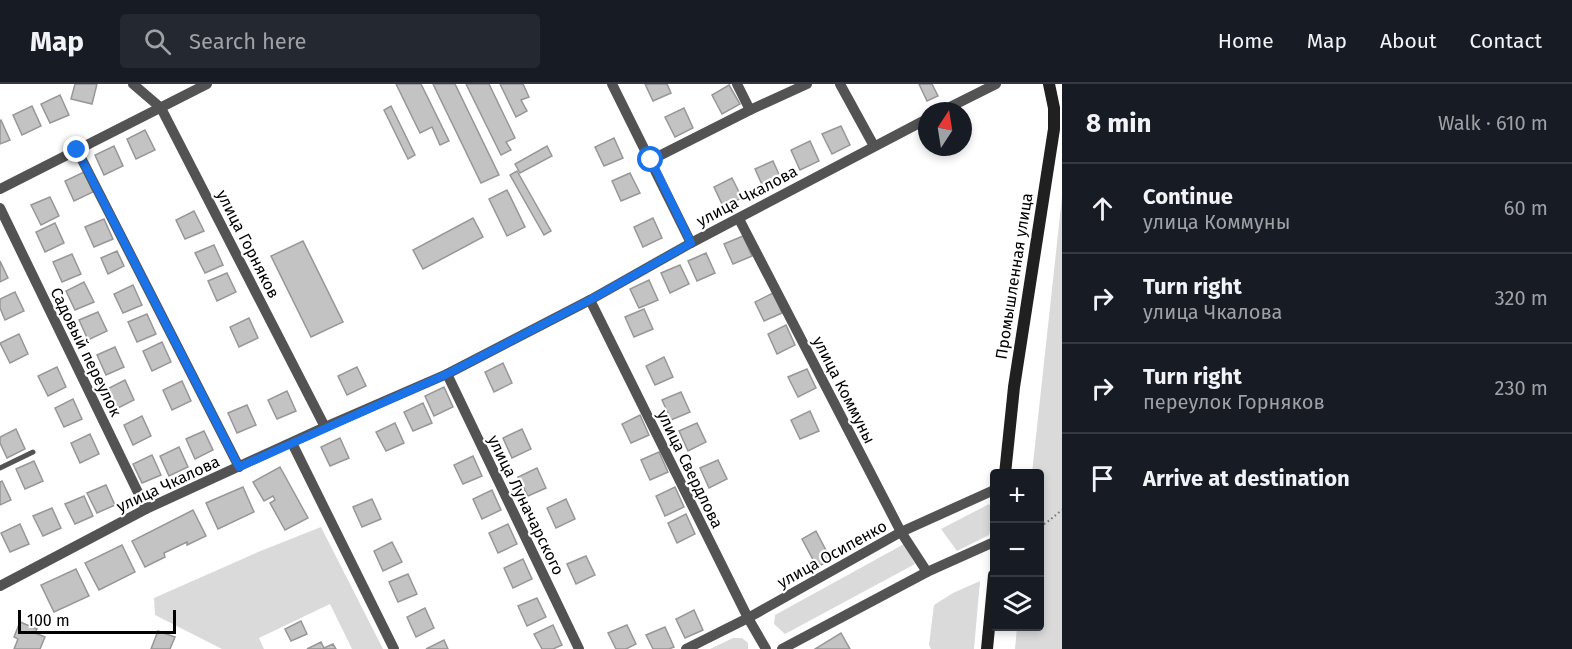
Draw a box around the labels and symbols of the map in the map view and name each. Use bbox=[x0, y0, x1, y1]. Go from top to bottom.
north arrow bbox=[918, 102, 972, 156]
route end bbox=[63, 136, 89, 162]
route start bbox=[637, 146, 663, 172]
street label: улица Чкалова bbox=[693, 161, 801, 231]
street label: улица Горняков bbox=[213, 187, 283, 301]
street label: Промышленная улица bbox=[991, 191, 1037, 361]
street label: Садовый переулок bbox=[47, 284, 126, 420]
street label: улица Коммуны bbox=[809, 333, 879, 447]
street label: улица Свердлова bbox=[653, 407, 727, 531]
street label: улица Луначарского bbox=[484, 432, 568, 578]
street label: улица Чкалова bbox=[113, 452, 223, 516]
street label: улица Осипенко bbox=[774, 516, 890, 592]
scale bar bbox=[18, 607, 176, 634]

